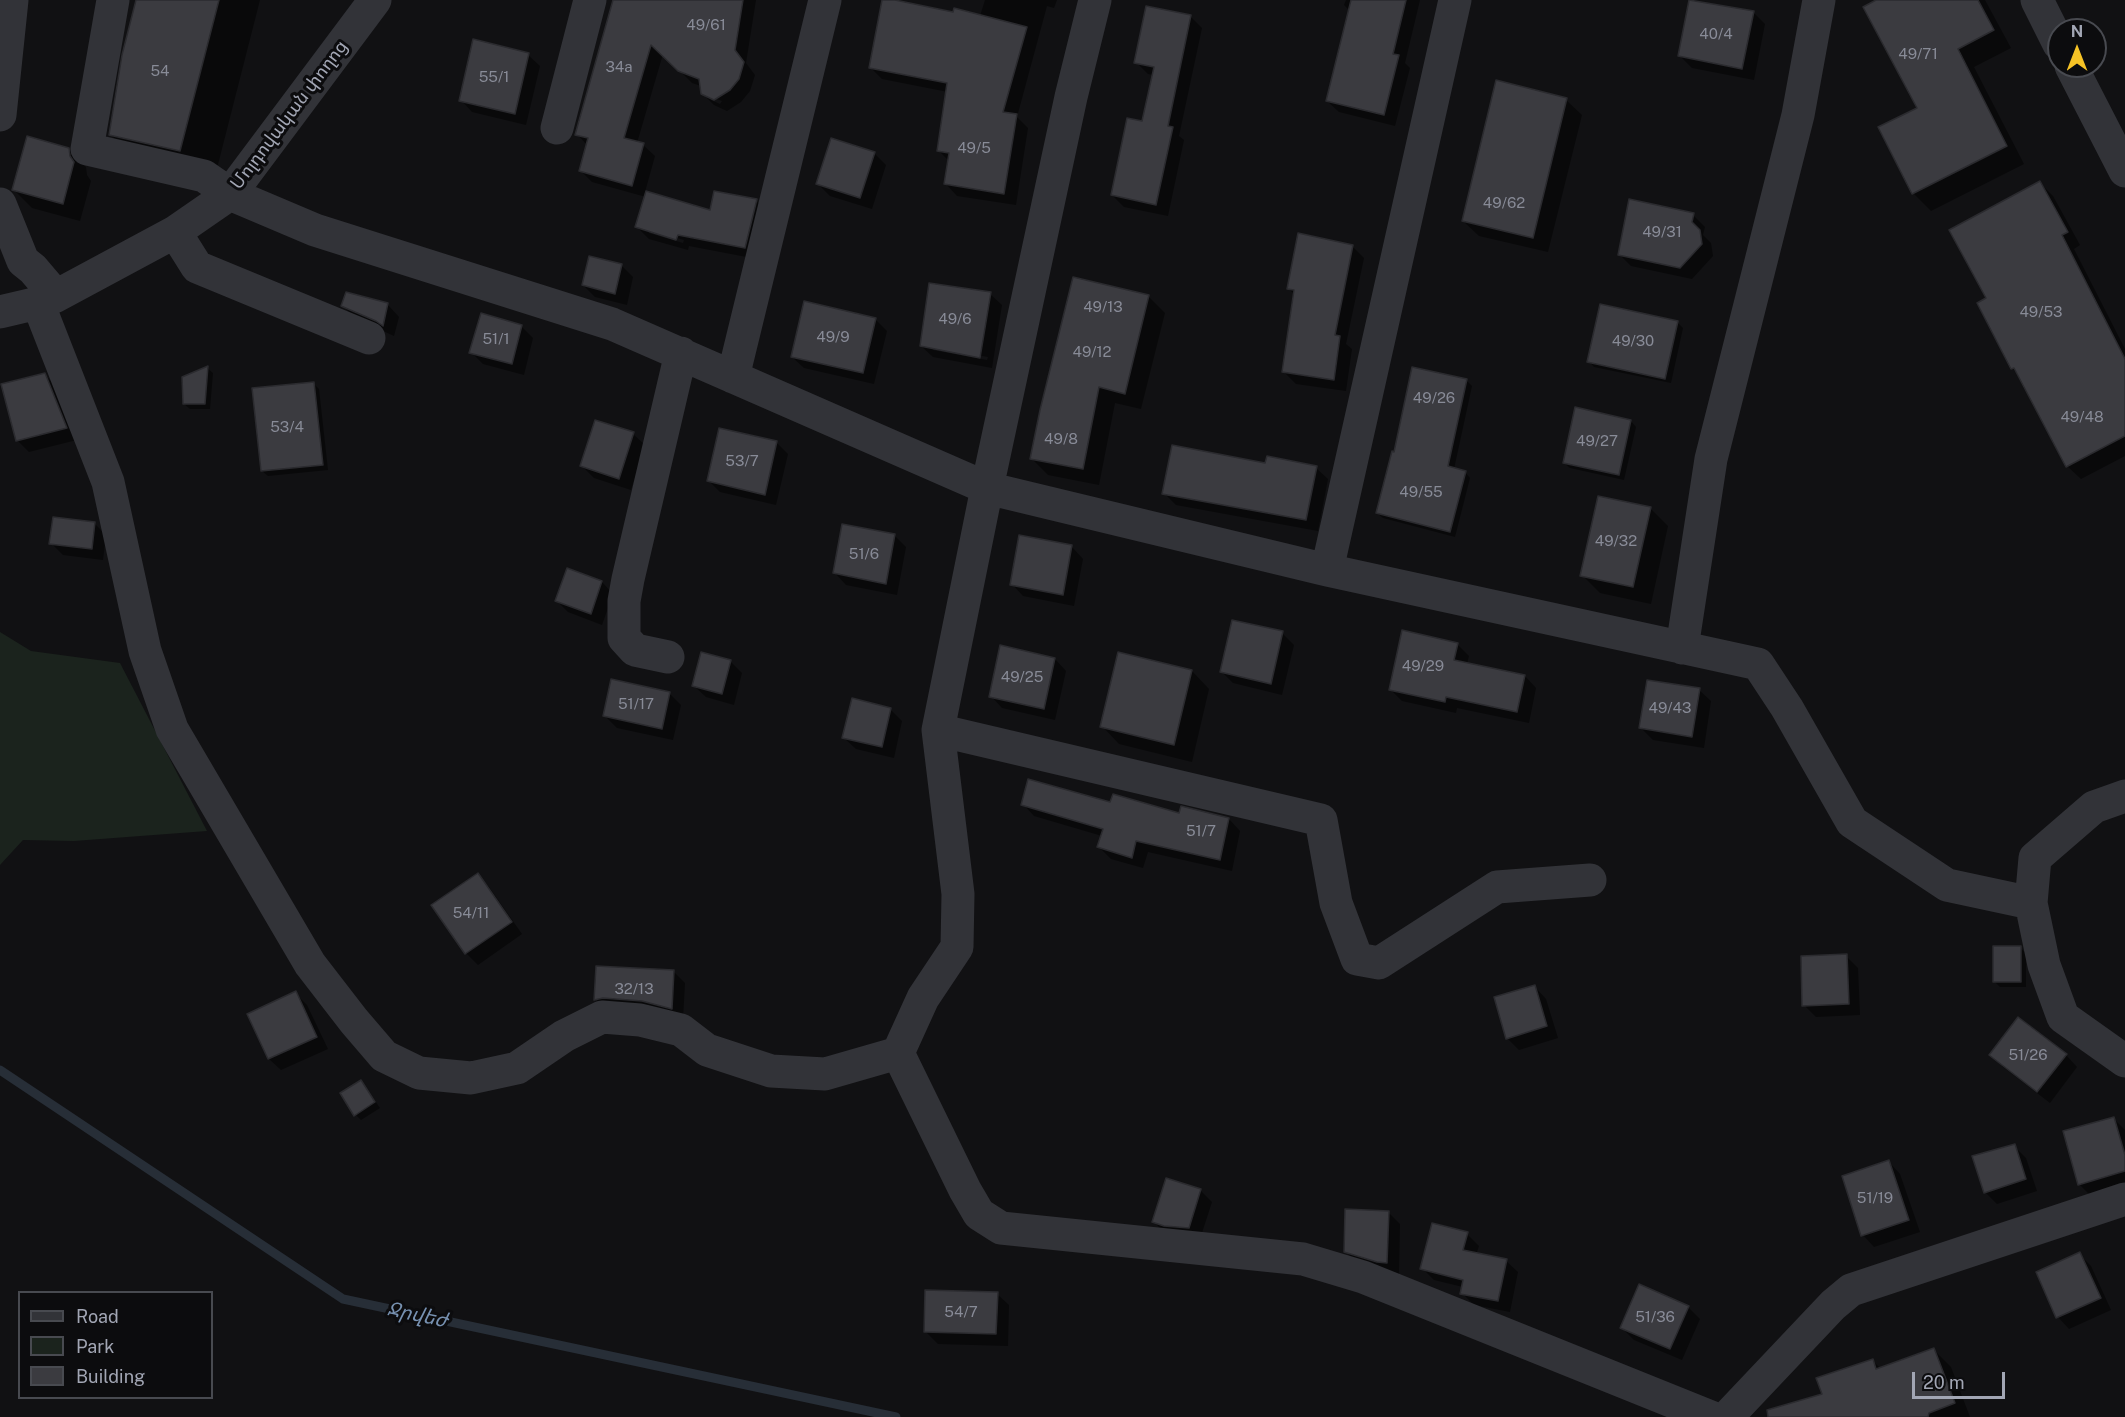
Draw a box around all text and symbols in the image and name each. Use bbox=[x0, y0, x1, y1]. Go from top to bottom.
house number: 49/61 bbox=[686, 16, 726, 34]
north arrow bbox=[2047, 18, 2107, 78]
text: N bbox=[2071, 22, 2083, 41]
house number: 40/4 bbox=[1699, 25, 1733, 43]
street label: Մոլդովական փողոց bbox=[226, 36, 352, 194]
house number: 49/71 bbox=[1898, 45, 1938, 63]
house number: 34a bbox=[605, 58, 633, 76]
house number: 54 bbox=[150, 62, 170, 80]
house number: 55/1 bbox=[479, 68, 509, 86]
house number: 49/5 bbox=[957, 139, 991, 157]
house number: 49/62 bbox=[1483, 194, 1525, 212]
house number: 49/31 bbox=[1642, 223, 1682, 241]
house number: 49/13 bbox=[1083, 298, 1123, 316]
house number: 49/53 bbox=[2019, 303, 2063, 321]
house number: 49/6 bbox=[938, 310, 972, 328]
house number: 49/9 bbox=[816, 328, 850, 346]
house number: 51/1 bbox=[482, 330, 510, 348]
house number: 49/30 bbox=[1612, 332, 1654, 350]
house number: 49/12 bbox=[1072, 343, 1112, 361]
house number: 49/26 bbox=[1413, 389, 1455, 407]
house number: 49/48 bbox=[2060, 408, 2104, 426]
house number: 53/4 bbox=[270, 418, 304, 436]
house number: 49/8 bbox=[1044, 430, 1078, 448]
house number: 49/27 bbox=[1576, 432, 1618, 450]
house number: 53/7 bbox=[725, 452, 759, 470]
house number: 49/55 bbox=[1399, 483, 1443, 501]
house number: 49/32 bbox=[1595, 532, 1637, 550]
house number: 51/6 bbox=[849, 545, 879, 563]
house number: 49/29 bbox=[1402, 657, 1444, 675]
house number: 49/25 bbox=[1001, 668, 1043, 686]
house number: 51/17 bbox=[618, 695, 654, 713]
house number: 49/43 bbox=[1649, 699, 1691, 717]
house number: 51/7 bbox=[1186, 822, 1216, 840]
house number: 54/11 bbox=[453, 904, 489, 922]
house number: 32/13 bbox=[614, 980, 654, 998]
house number: 51/26 bbox=[2008, 1046, 2048, 1064]
house number: 51/19 bbox=[1857, 1189, 1893, 1207]
legend bbox=[18, 1291, 213, 1399]
water label: Ջրվեժ bbox=[385, 1297, 449, 1333]
house number: 54/7 bbox=[944, 1303, 978, 1321]
text: Road bbox=[76, 1306, 119, 1327]
house number: 51/36 bbox=[1635, 1308, 1675, 1326]
text: Park bbox=[76, 1336, 114, 1357]
scale bar bbox=[1915, 1360, 2008, 1398]
text: Building bbox=[76, 1366, 145, 1387]
text: 20 m bbox=[1923, 1372, 1965, 1393]

